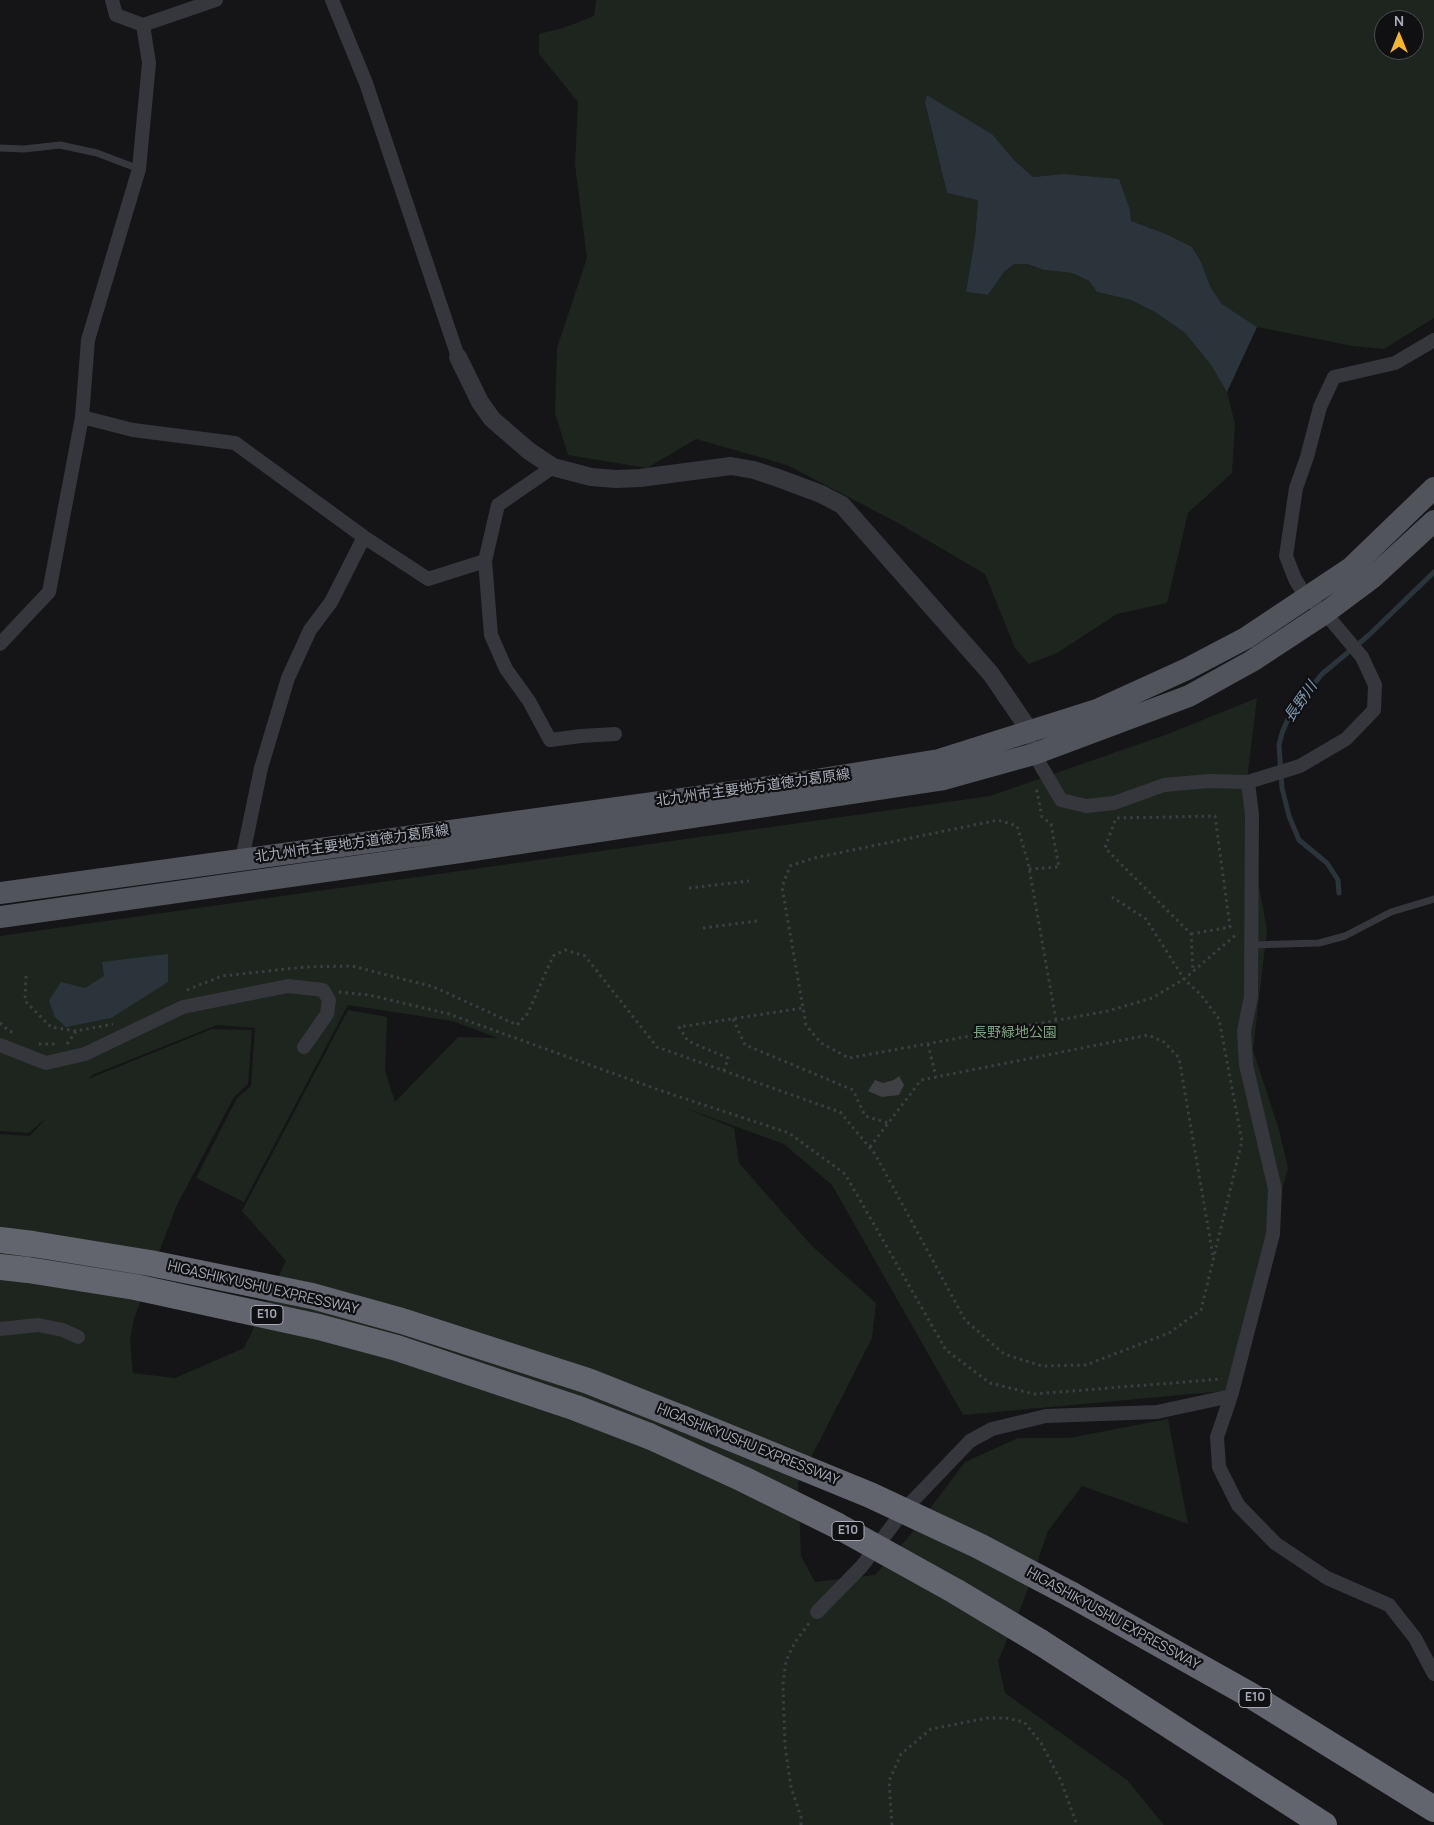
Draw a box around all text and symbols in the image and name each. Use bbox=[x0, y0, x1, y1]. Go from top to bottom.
north arrow bbox=[1374, 10, 1424, 60]
text: N bbox=[1394, 11, 1404, 30]
water label: 長野川 bbox=[1281, 678, 1321, 726]
street label: 北九州市主要地方道徳力葛原線 bbox=[655, 766, 851, 810]
street label: 北九州市主要地方道徳力葛原線 bbox=[254, 822, 450, 866]
park label: 長野緑地公園 bbox=[973, 1025, 1057, 1041]
street label: HIGASHIKYUSHU EXPRESSWAY bbox=[166, 1258, 360, 1318]
road number: E10 bbox=[251, 1306, 283, 1324]
street label: HIGASHIKYUSHU EXPRESSWAY bbox=[654, 1401, 842, 1489]
road number: E10 bbox=[832, 1522, 864, 1540]
street label: HIGASHIKYUSHU EXPRESSWAY bbox=[1024, 1564, 1202, 1674]
road number: E10 bbox=[1239, 1689, 1271, 1708]

